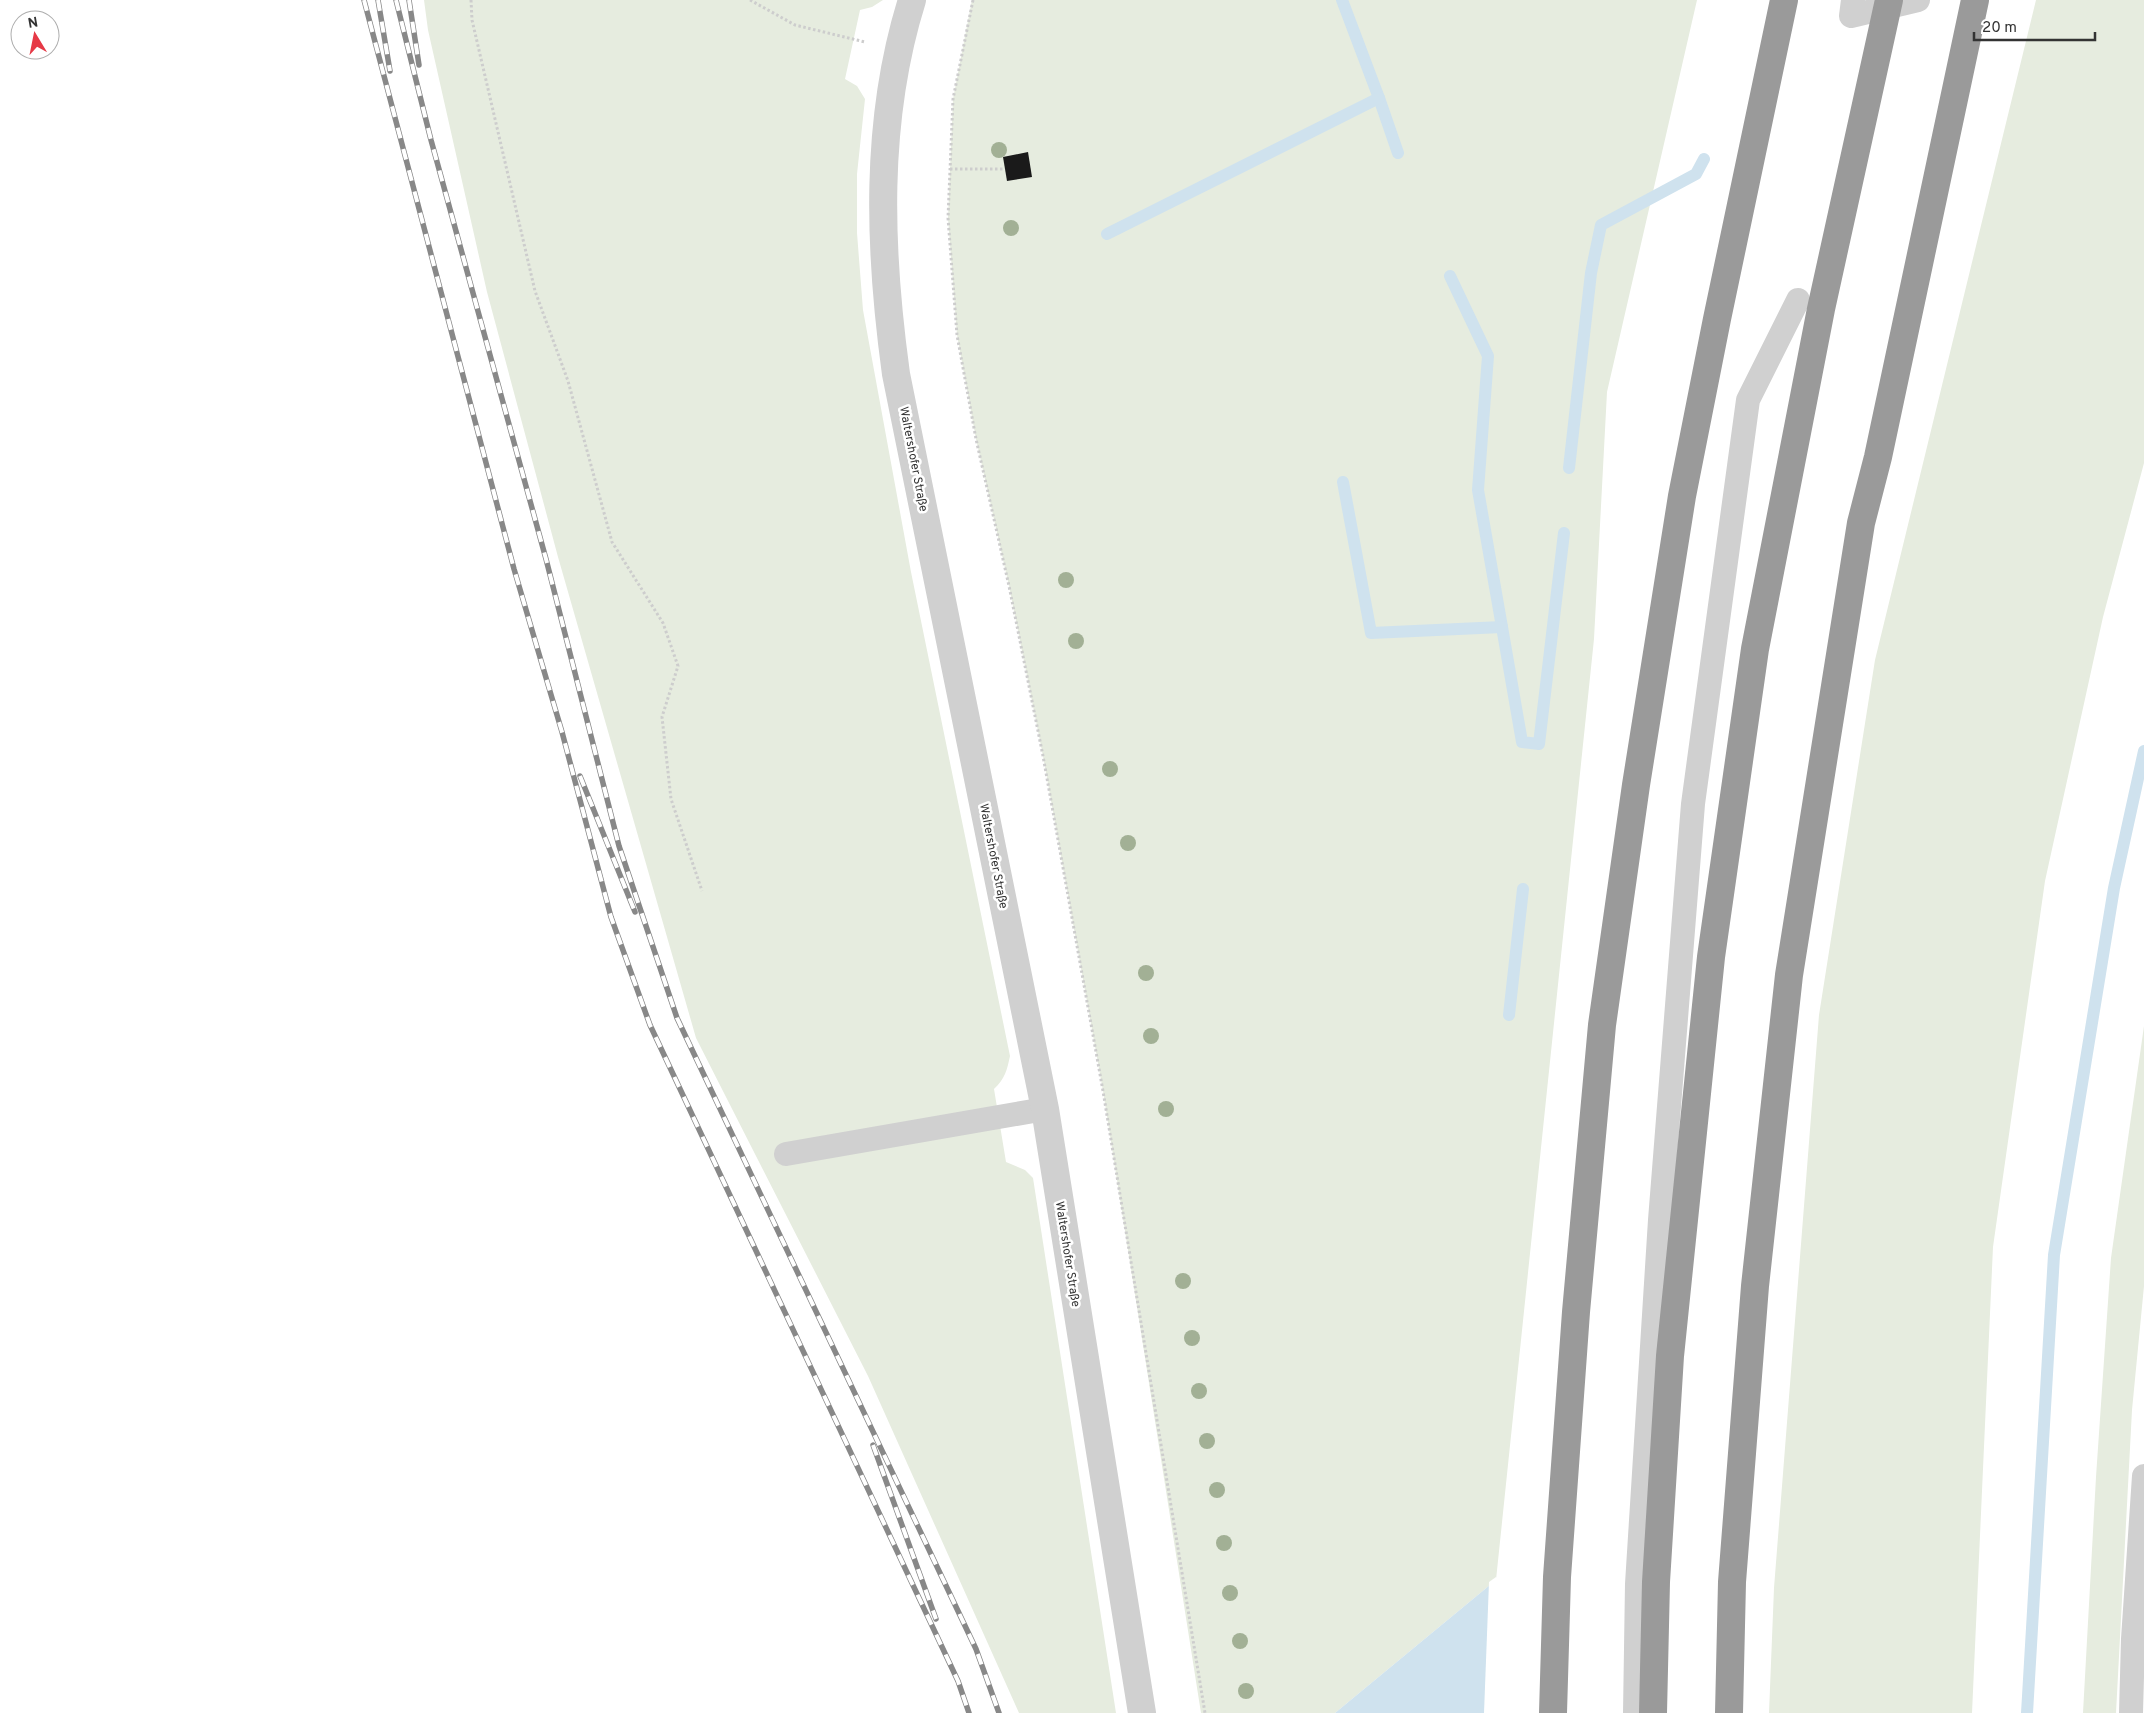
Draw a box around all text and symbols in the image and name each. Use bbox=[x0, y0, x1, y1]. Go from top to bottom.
north arrow bbox=[10, 10, 60, 60]
scale bar bbox=[1974, 10, 2095, 42]
text: N bbox=[27, 14, 39, 33]
text: 20 m bbox=[1982, 19, 2017, 38]
street label: Waltershofer Straße bbox=[895, 405, 931, 513]
street label: Waltershofer Straße bbox=[975, 802, 1011, 910]
street label: Waltershofer Straße bbox=[1051, 1200, 1083, 1308]

